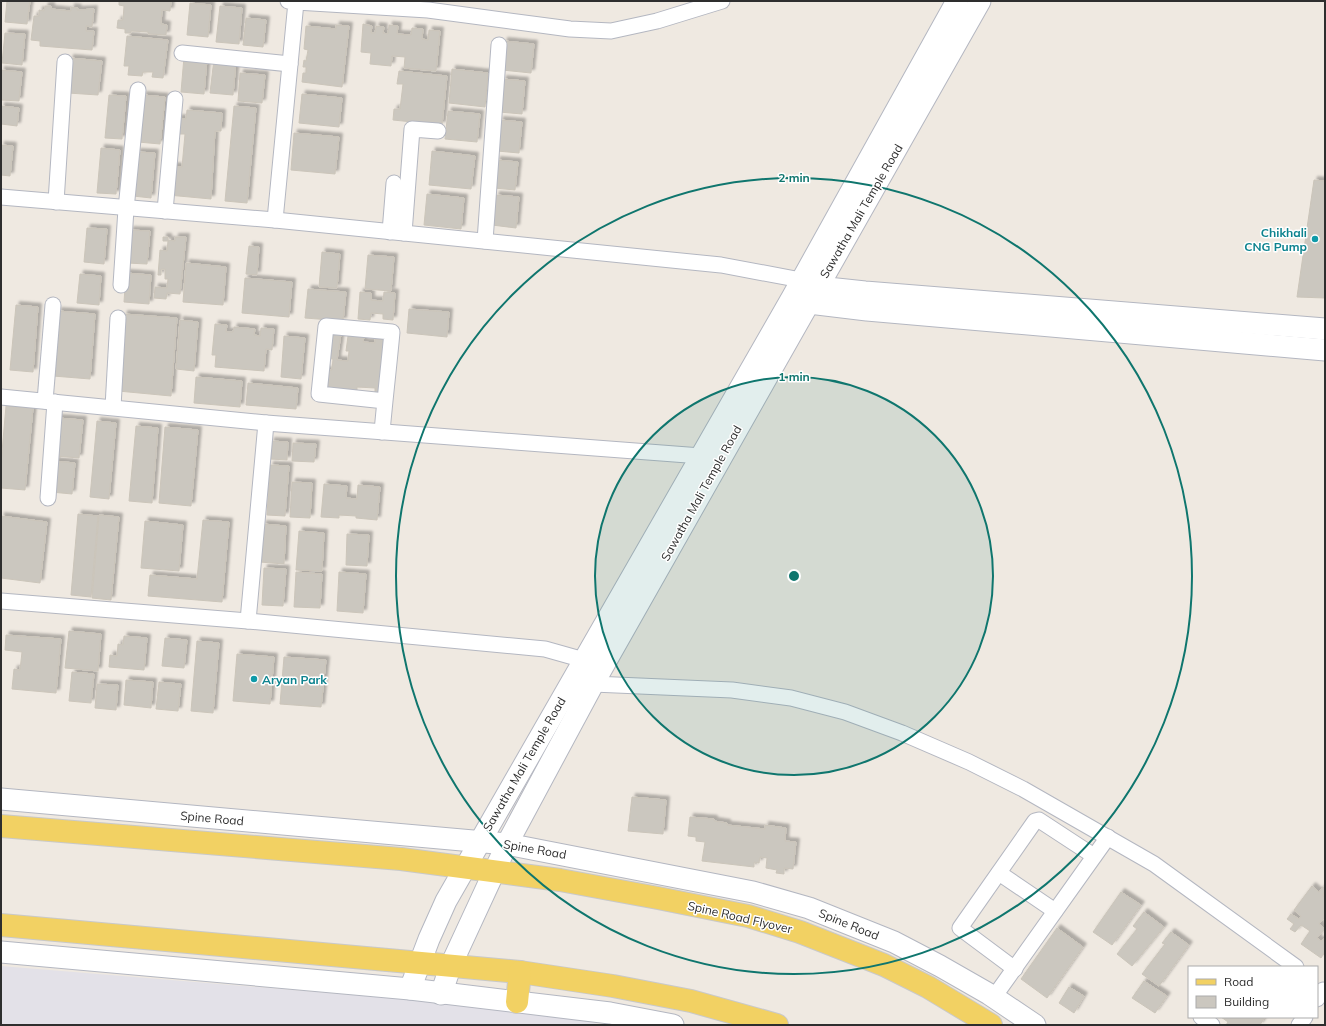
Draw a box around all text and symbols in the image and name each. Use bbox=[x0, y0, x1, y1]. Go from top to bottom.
street label: Sawatha Mali Temple Road bbox=[816, 141, 906, 281]
text: 2 min bbox=[778, 170, 810, 185]
place label: Chikhali CNG Pump bbox=[1244, 225, 1307, 254]
marker: Chikhali CNG Pump bbox=[1310, 234, 1320, 244]
text: 1 min bbox=[778, 369, 810, 384]
street label: Sawatha Mali Temple Road bbox=[657, 423, 745, 563]
centre of rings bbox=[787, 569, 801, 583]
place label: Aryan Park bbox=[262, 672, 327, 687]
marker: Aryan Park bbox=[249, 674, 259, 684]
street label: Sawatha Mali Temple Road bbox=[479, 694, 569, 834]
street label: Spine Road bbox=[180, 808, 244, 828]
street label: Spine Road bbox=[502, 836, 568, 862]
street label: Spine Road Flyover bbox=[686, 898, 794, 936]
street label: Spine Road bbox=[817, 905, 881, 943]
legend bbox=[1188, 966, 1318, 1018]
text: Road bbox=[1224, 974, 1253, 989]
text: Building bbox=[1224, 994, 1269, 1009]

